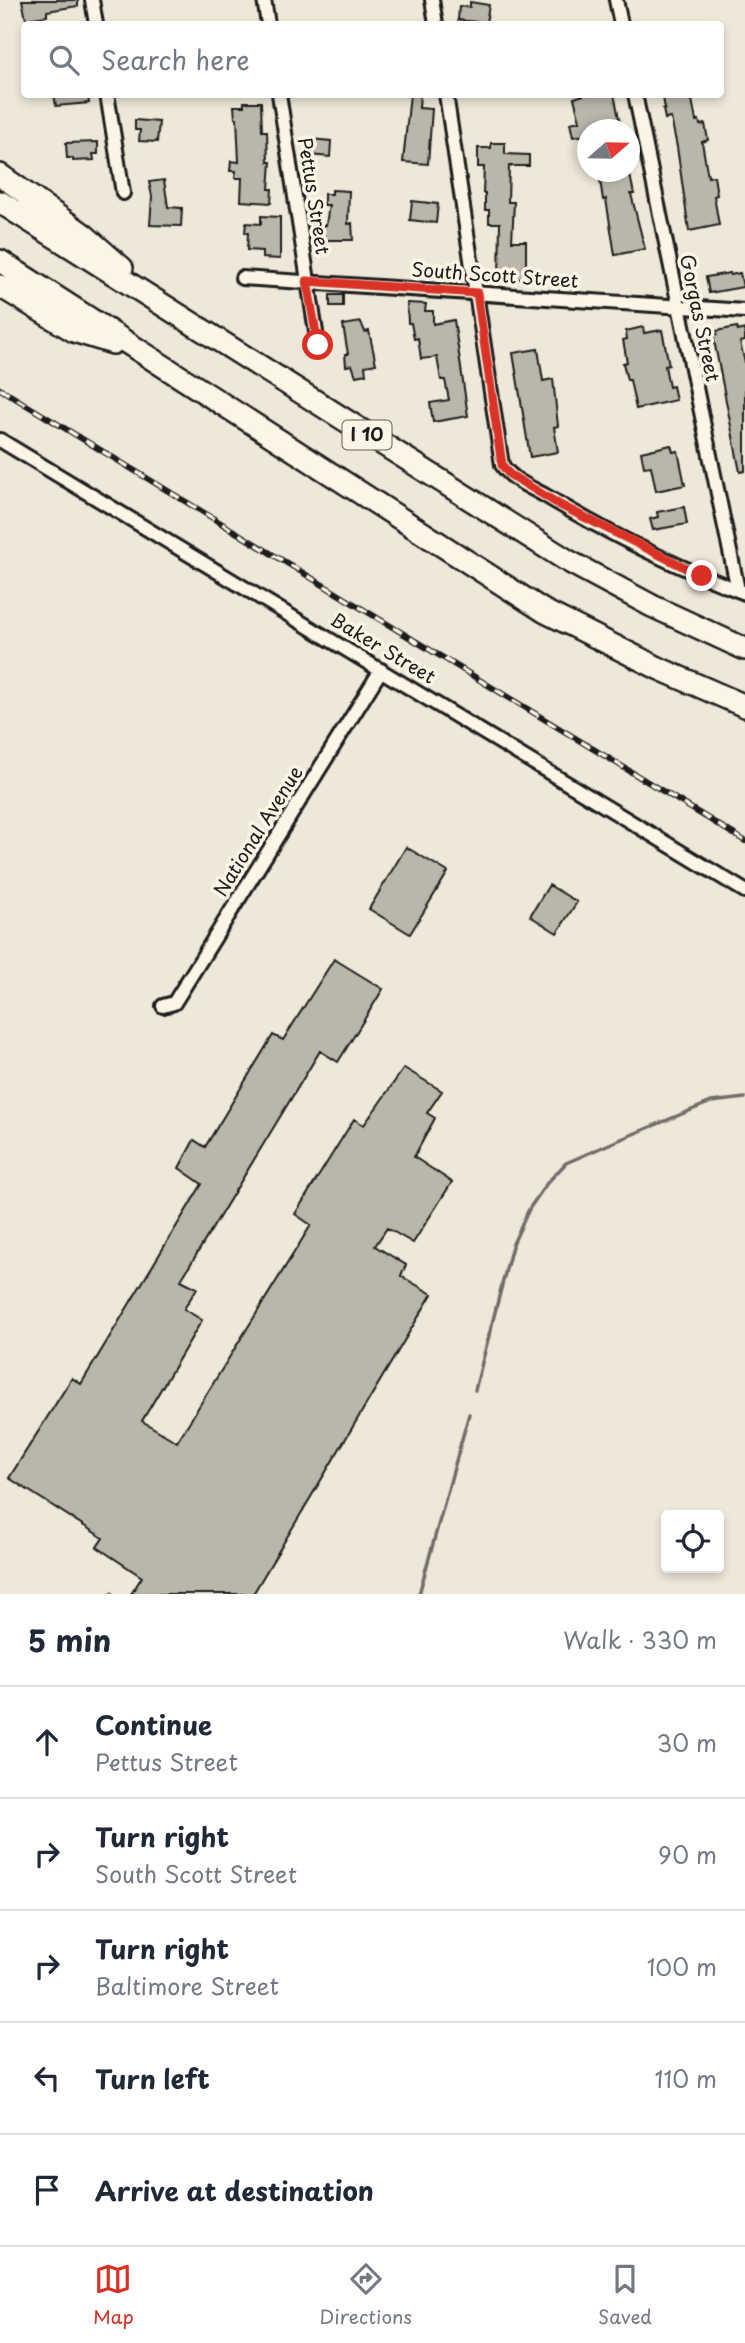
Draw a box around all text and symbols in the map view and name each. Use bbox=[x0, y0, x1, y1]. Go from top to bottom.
search box bbox=[21, 21, 724, 98]
text: Search here bbox=[101, 40, 250, 79]
icon: search bbox=[45, 41, 83, 79]
north arrow bbox=[577, 119, 640, 182]
street label: Pettus Street bbox=[292, 135, 338, 257]
street label: Gorgas Street bbox=[674, 251, 728, 384]
street label: South Scott Street bbox=[411, 254, 579, 294]
route start bbox=[302, 329, 333, 360]
road number: I 10 bbox=[342, 421, 392, 450]
route end bbox=[686, 560, 717, 591]
street label: Baker Street bbox=[326, 605, 442, 690]
street label: National Avenue bbox=[206, 760, 309, 901]
map controls bbox=[661, 1510, 724, 1573]
button: locate bbox=[661, 1510, 724, 1573]
text: 5 min bbox=[28, 1617, 111, 1662]
text: Walk · 330 m bbox=[563, 1622, 717, 1657]
text: Continue bbox=[95, 1705, 212, 1744]
icon: ahead bbox=[28, 1723, 66, 1761]
text: 30 m bbox=[656, 1725, 717, 1760]
text: Pettus Street bbox=[95, 1744, 238, 1779]
text: Turn right bbox=[95, 1817, 229, 1856]
icon: right bbox=[28, 1835, 66, 1873]
text: 90 m bbox=[658, 1837, 717, 1872]
text: South Scott Street bbox=[95, 1856, 297, 1891]
text: Turn right bbox=[95, 1929, 229, 1968]
icon: right bbox=[28, 1947, 66, 1985]
text: 100 m bbox=[647, 1949, 717, 1984]
text: Baltimore Street bbox=[95, 1968, 279, 2003]
icon: left bbox=[28, 2059, 66, 2097]
text: Turn left bbox=[95, 2059, 210, 2098]
text: 110 m bbox=[655, 2061, 717, 2096]
icon: arrive bbox=[28, 2171, 66, 2209]
text: Arrive at destination bbox=[95, 2171, 374, 2210]
tab: Map bbox=[93, 2260, 134, 2330]
tab: Directions bbox=[320, 2260, 412, 2330]
tab: Saved bbox=[598, 2260, 652, 2330]

